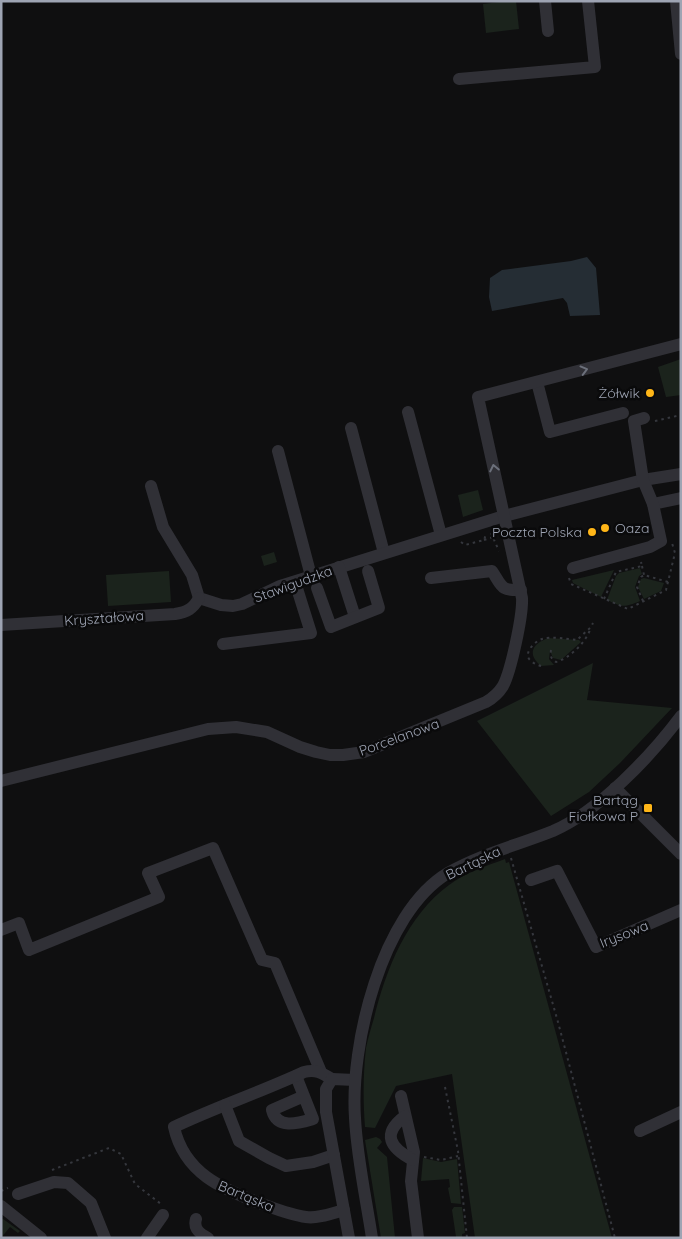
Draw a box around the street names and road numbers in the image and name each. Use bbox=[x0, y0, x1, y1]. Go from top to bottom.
street label: Stawigudzka bbox=[251, 561, 335, 607]
street label: Kryształowa bbox=[64, 606, 144, 630]
street label: Porcelanowa bbox=[356, 714, 442, 760]
street label: Bartąska bbox=[443, 842, 503, 884]
street label: Irysowa bbox=[597, 916, 651, 952]
street label: Bartąska bbox=[215, 1176, 277, 1216]

